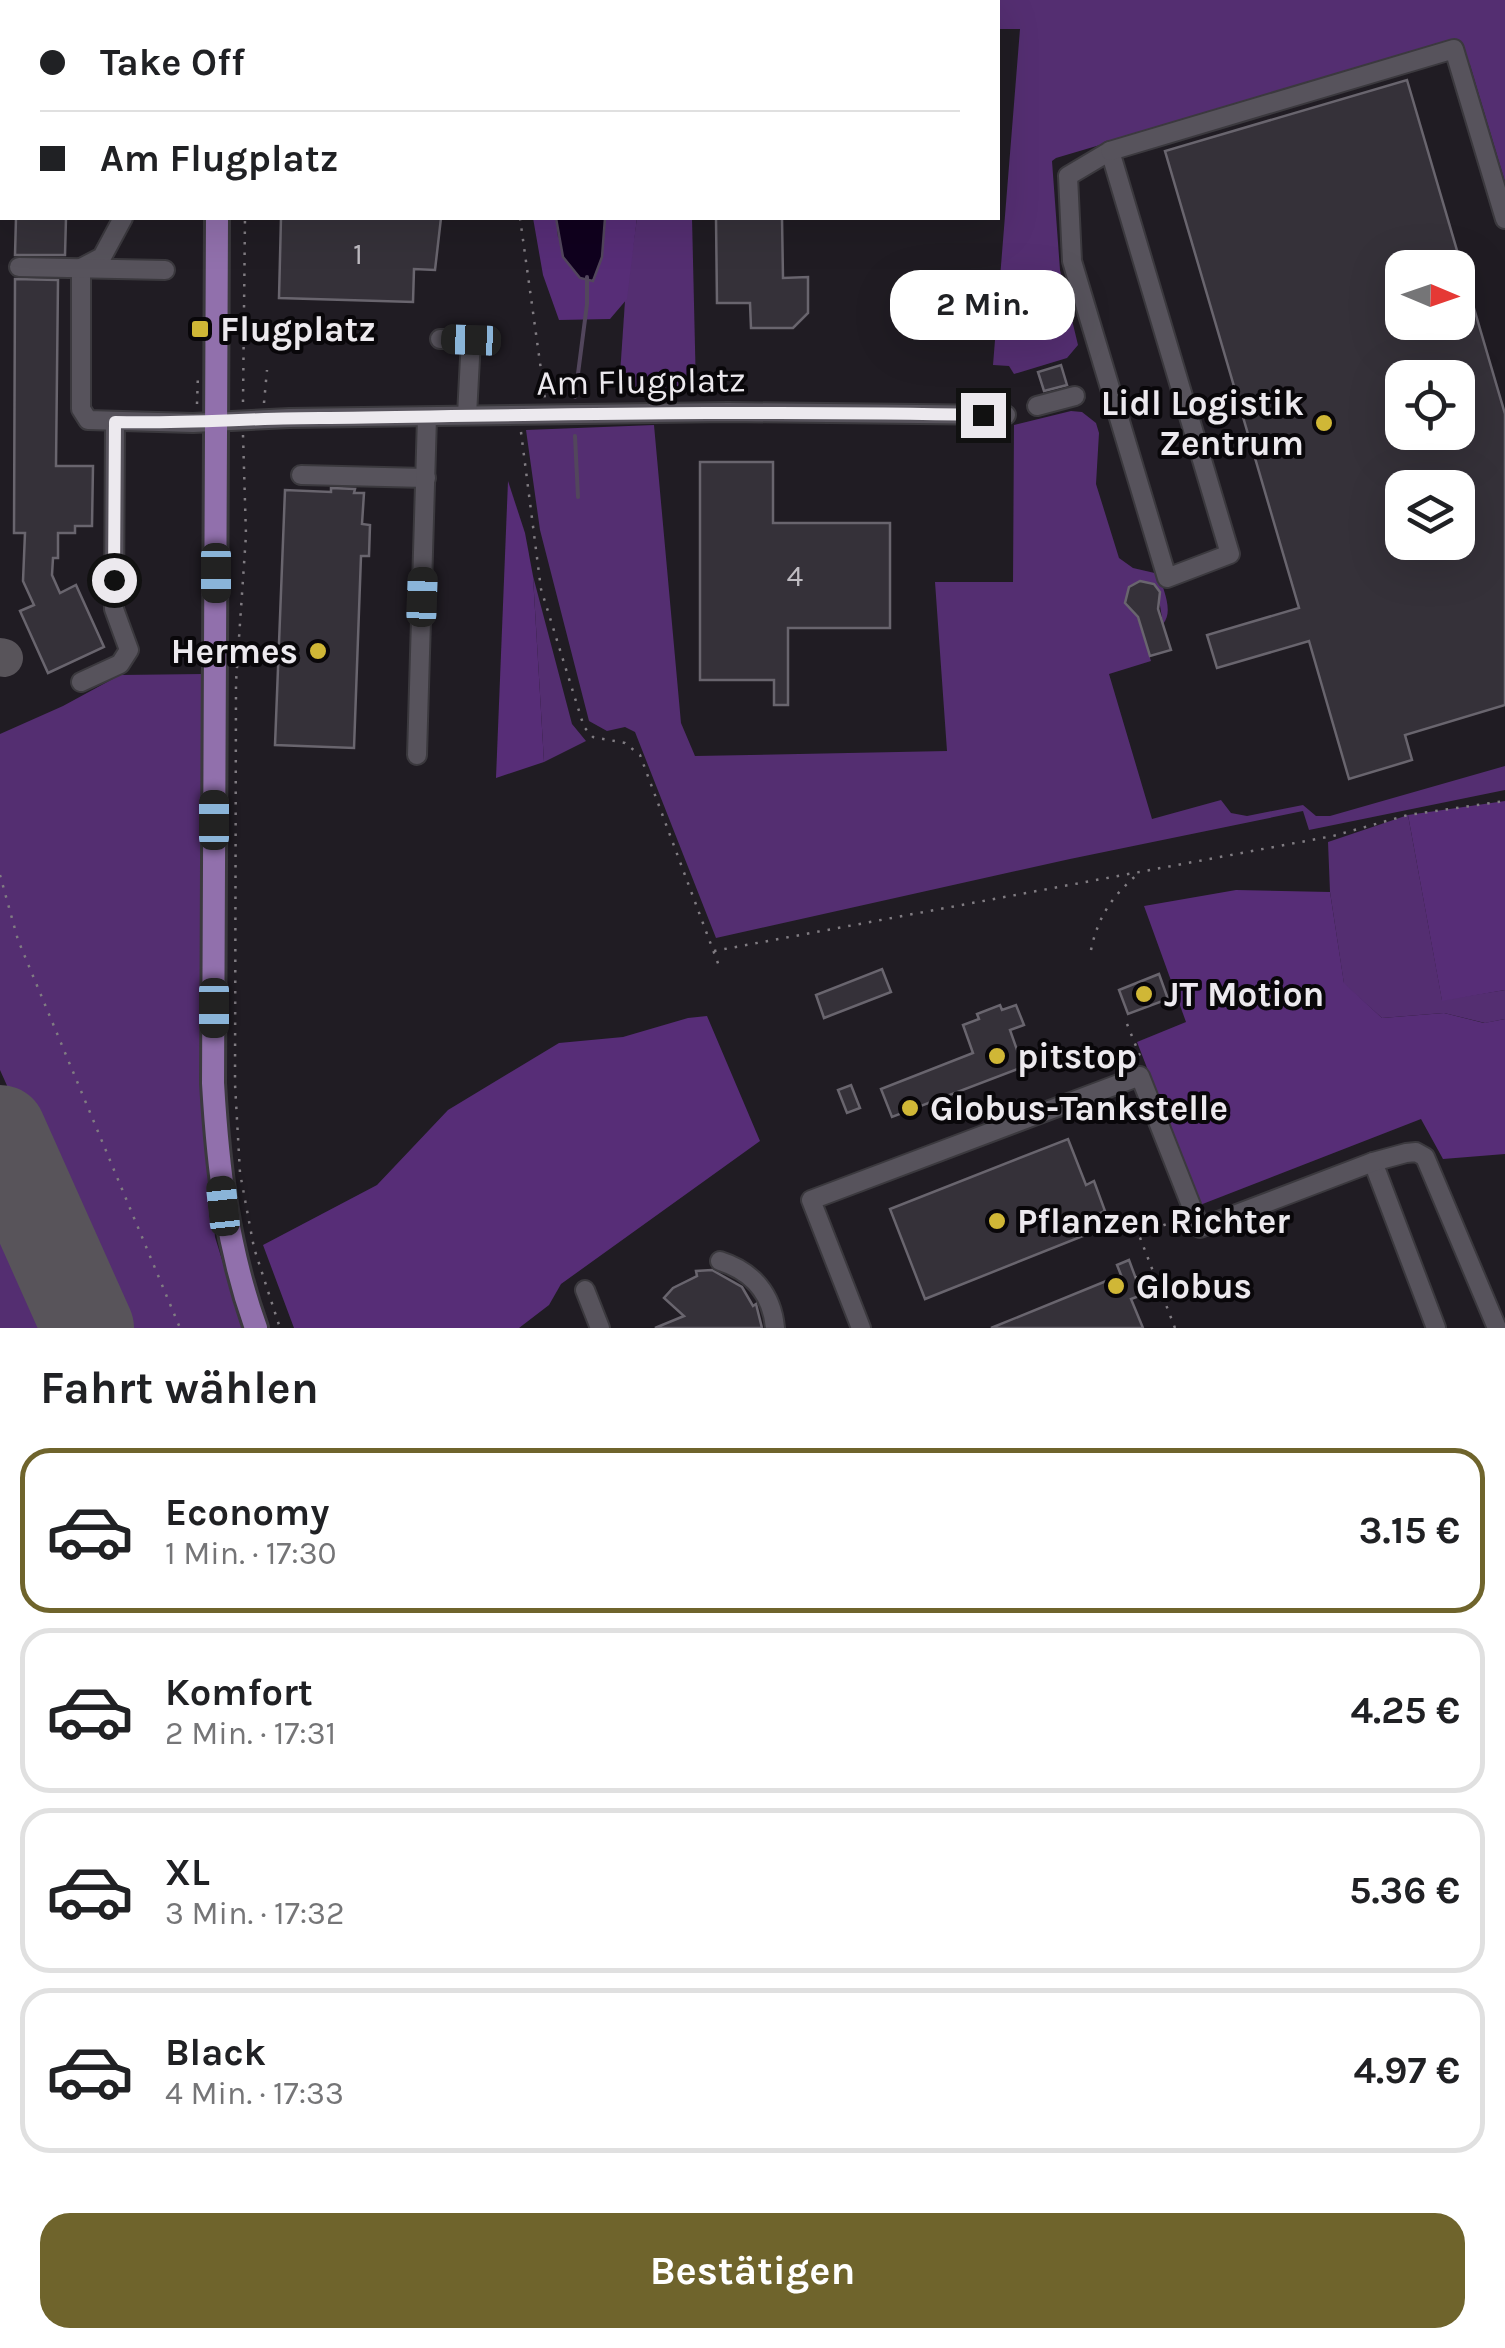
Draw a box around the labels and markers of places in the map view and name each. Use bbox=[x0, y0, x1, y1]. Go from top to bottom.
place label: Flugplatz bbox=[220, 309, 376, 351]
marker: Flugplatz bbox=[189, 318, 211, 340]
place label: Lidl Logistik Zentrum bbox=[1101, 383, 1304, 464]
marker: Lidl Logistik Zentrum bbox=[1313, 412, 1335, 434]
place label: Hermes bbox=[171, 631, 298, 672]
marker: Hermes bbox=[307, 640, 329, 662]
place label: JT Motion bbox=[1164, 974, 1324, 1015]
marker: JT Motion bbox=[1133, 983, 1155, 1005]
place label: pitstop bbox=[1017, 1036, 1137, 1077]
marker: pitstop bbox=[986, 1045, 1008, 1067]
place label: Globus-Tankstelle bbox=[930, 1088, 1228, 1129]
marker: Globus-Tankstelle bbox=[899, 1097, 921, 1119]
place label: Pflanzen Richter bbox=[1017, 1201, 1290, 1242]
marker: Pflanzen Richter bbox=[986, 1210, 1008, 1232]
place label: Globus bbox=[1136, 1266, 1252, 1307]
marker: Globus bbox=[1105, 1275, 1127, 1297]

